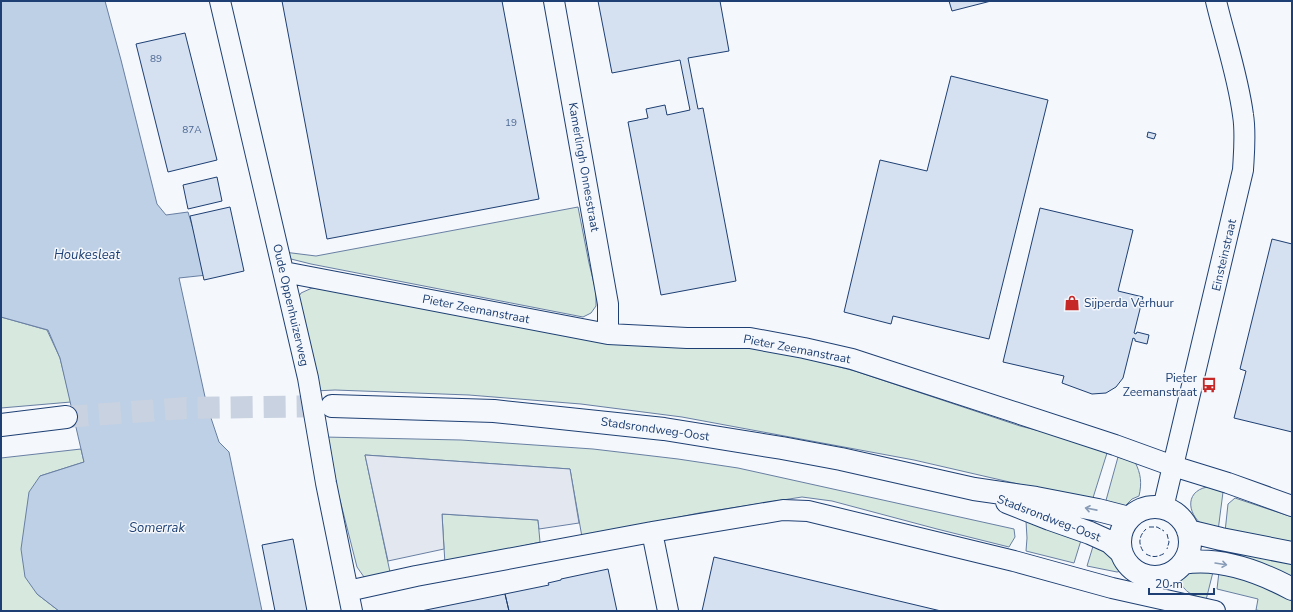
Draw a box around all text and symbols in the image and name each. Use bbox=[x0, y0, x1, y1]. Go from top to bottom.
house number: 89 bbox=[150, 52, 162, 66]
street label: Kamerlingh Onnesstraat bbox=[565, 101, 603, 234]
house number: 19 bbox=[505, 116, 517, 130]
house number: 87A bbox=[182, 123, 202, 137]
street label: Einsteinstraat bbox=[1208, 217, 1240, 293]
street label: Oude Oppenhuizerweg bbox=[269, 242, 313, 368]
water label: Houkesleat bbox=[54, 246, 120, 264]
street label: Pieter Zeemanstraat bbox=[421, 291, 532, 327]
shop icon: Sijperda Verhuur bbox=[1063, 294, 1081, 312]
place label: Sijperda Verhuur bbox=[1084, 295, 1175, 311]
street label: Pieter Zeemanstraat bbox=[742, 331, 853, 367]
place label: Pieter Zeemanstraat bbox=[1123, 370, 1198, 400]
bus stop icon: Pieter Zeemanstraat bbox=[1200, 376, 1218, 394]
street label: Stadsrondweg-Oost bbox=[600, 413, 711, 445]
street label: Stadsrondweg-Oost bbox=[995, 491, 1104, 545]
one-way arrow bbox=[1085, 505, 1098, 513]
water label: Somerrak bbox=[129, 519, 185, 537]
one-way arrow bbox=[1214, 560, 1227, 568]
scale bar bbox=[1149, 570, 1214, 596]
text: 20 m bbox=[1155, 576, 1183, 592]

